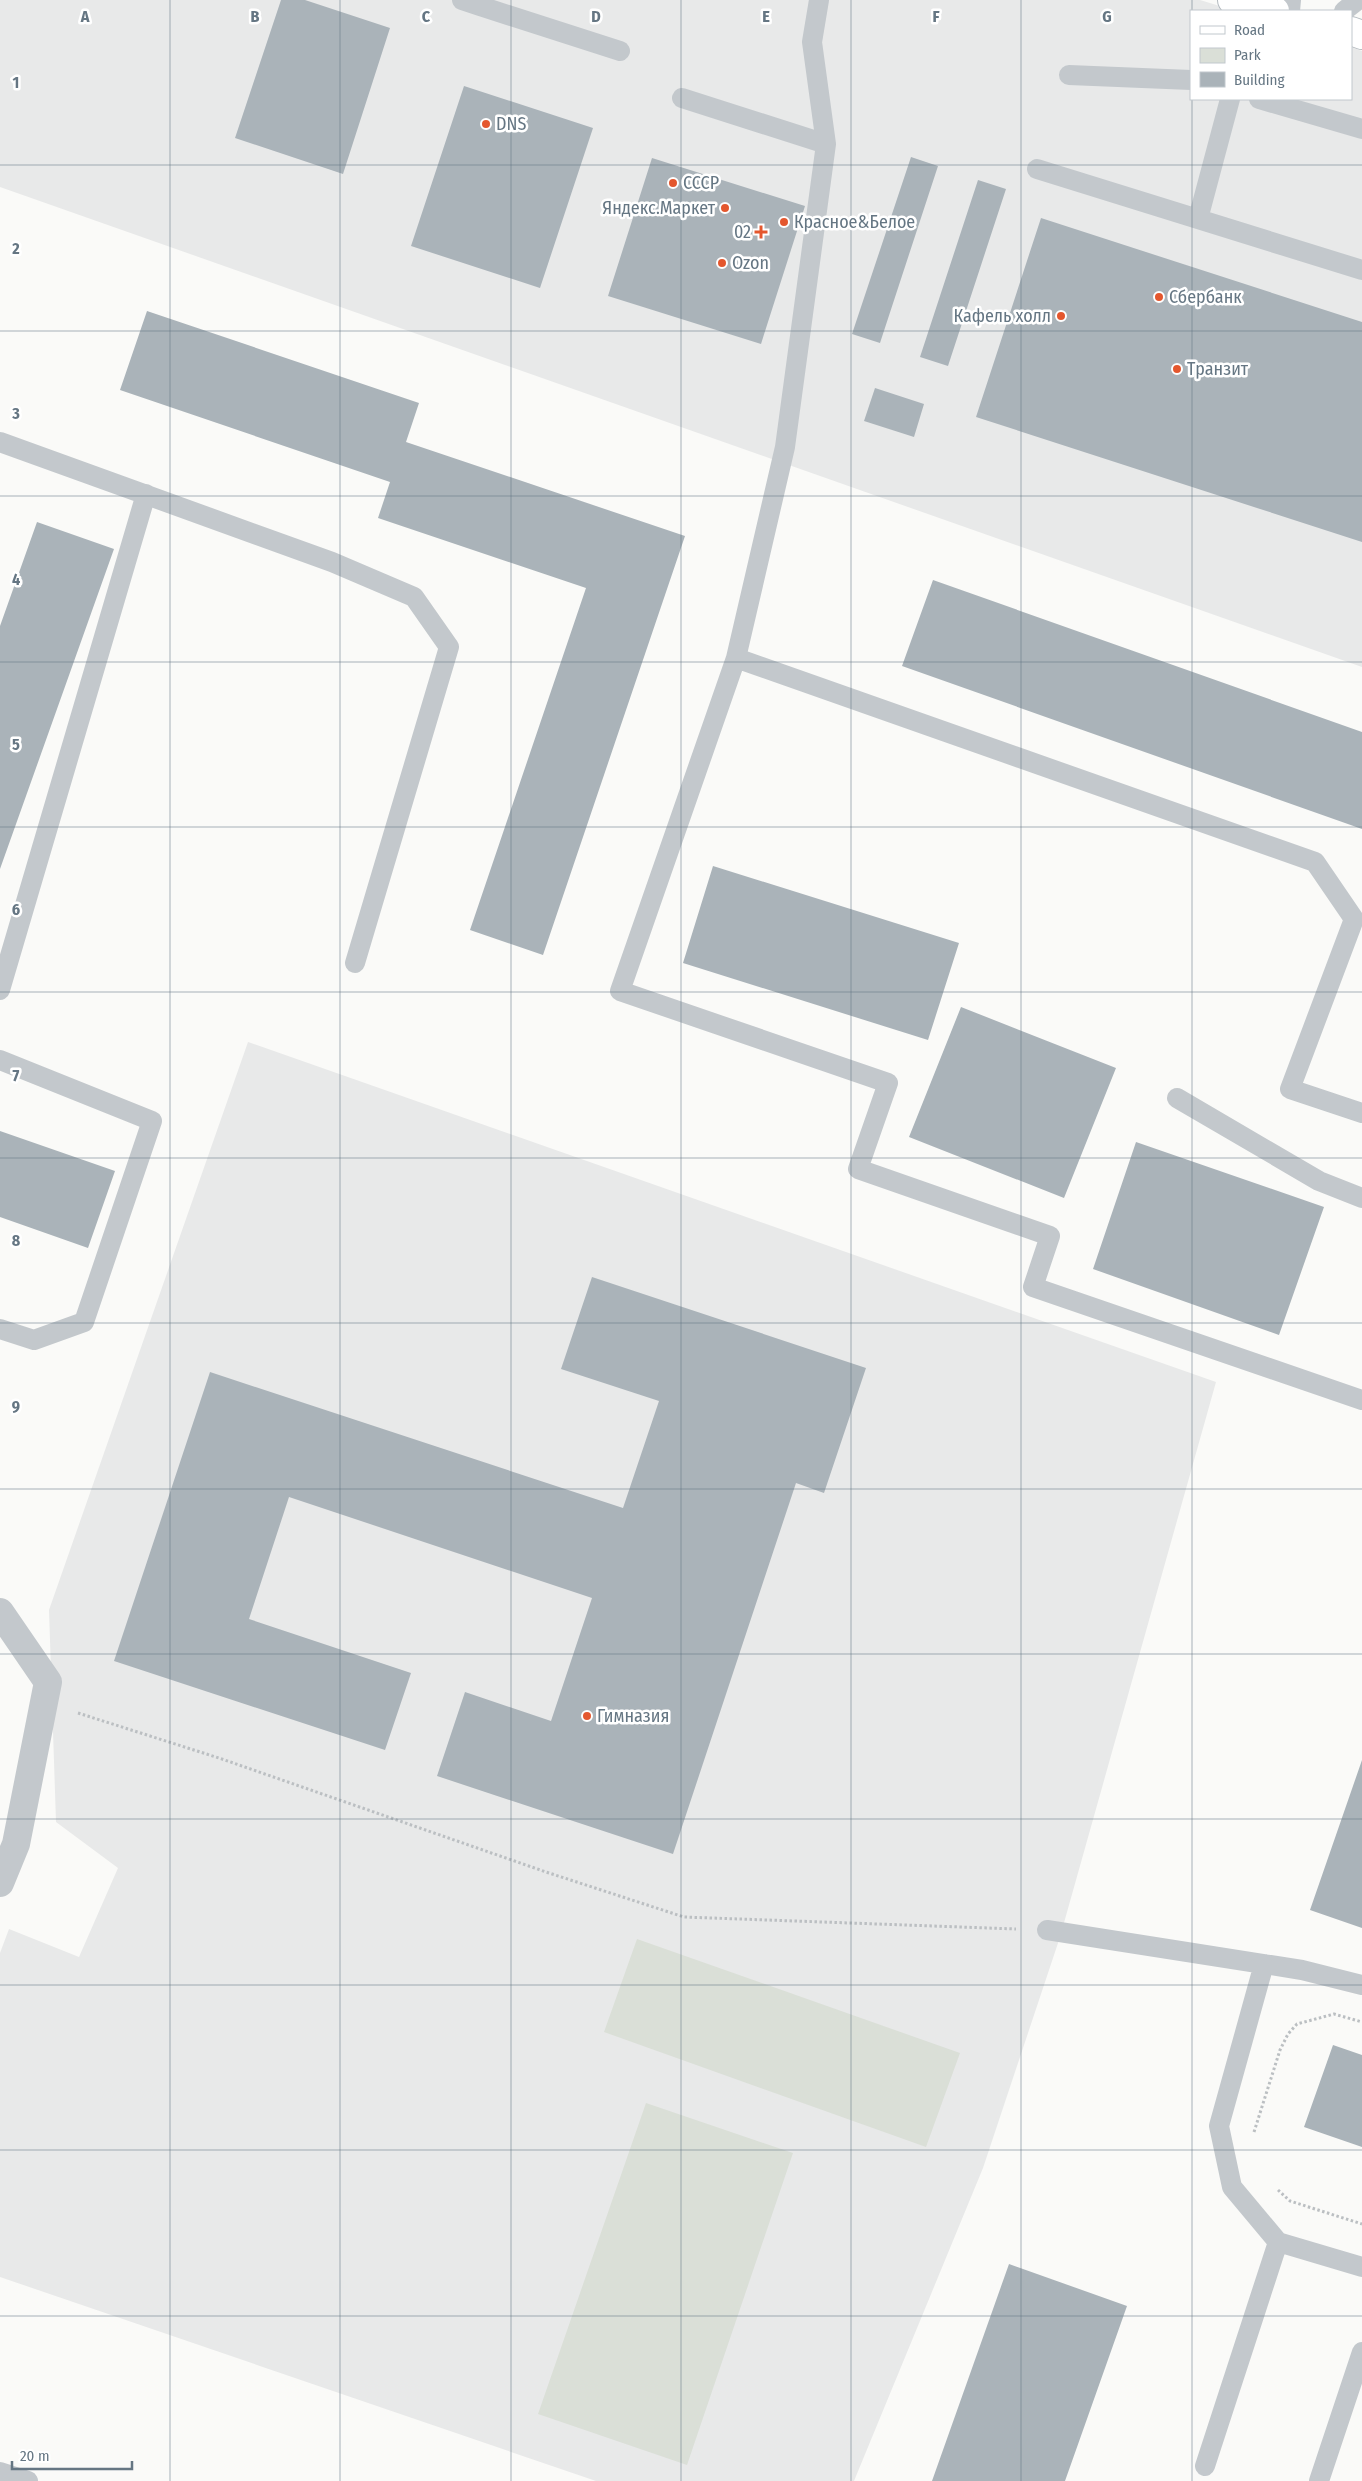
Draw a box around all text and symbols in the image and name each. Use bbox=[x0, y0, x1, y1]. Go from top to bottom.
text: A bbox=[80, 7, 90, 26]
text: B bbox=[251, 7, 260, 26]
text: C bbox=[422, 7, 431, 26]
text: D bbox=[591, 7, 601, 26]
text: E bbox=[762, 7, 770, 26]
text: F bbox=[932, 7, 940, 26]
text: G bbox=[1102, 7, 1112, 26]
legend bbox=[1190, 10, 1352, 100]
text: Road bbox=[1234, 21, 1265, 39]
text: Park bbox=[1234, 46, 1261, 64]
text: Building bbox=[1234, 71, 1285, 89]
text: 1 bbox=[13, 73, 19, 92]
place label: DNS bbox=[496, 113, 526, 135]
marker: DNS bbox=[480, 118, 492, 130]
place label: СССР bbox=[683, 172, 719, 194]
marker: СССР bbox=[667, 177, 679, 189]
place label: Яндекс.Маркет bbox=[602, 197, 716, 219]
marker: Яндекс.Маркет bbox=[719, 202, 731, 214]
place label: Красное&Белое bbox=[794, 211, 915, 233]
marker: Красное&Белое bbox=[778, 216, 790, 228]
place label: 02 bbox=[734, 221, 751, 243]
marker: 02 bbox=[755, 226, 767, 238]
text: 2 bbox=[11, 239, 20, 258]
place label: Ozon bbox=[732, 252, 769, 274]
marker: Ozon bbox=[716, 257, 728, 269]
place label: Сбербанк bbox=[1169, 286, 1242, 308]
marker: Сбербанк bbox=[1153, 291, 1165, 303]
place label: Кафель холл bbox=[953, 305, 1051, 327]
marker: Кафель холл bbox=[1055, 310, 1067, 322]
place label: Транзит bbox=[1187, 358, 1249, 380]
marker: Транзит bbox=[1171, 363, 1183, 375]
text: 3 bbox=[11, 404, 20, 423]
text: 4 bbox=[12, 570, 20, 589]
text: 5 bbox=[12, 735, 20, 754]
text: 6 bbox=[12, 900, 20, 919]
text: 7 bbox=[13, 1066, 20, 1085]
text: 8 bbox=[12, 1231, 21, 1250]
text: 9 bbox=[12, 1397, 20, 1416]
place label: Гимназия bbox=[597, 1705, 669, 1727]
marker: Гимназия bbox=[581, 1710, 593, 1722]
scale bar bbox=[12, 2438, 132, 2470]
text: 20 m bbox=[20, 2447, 50, 2465]

